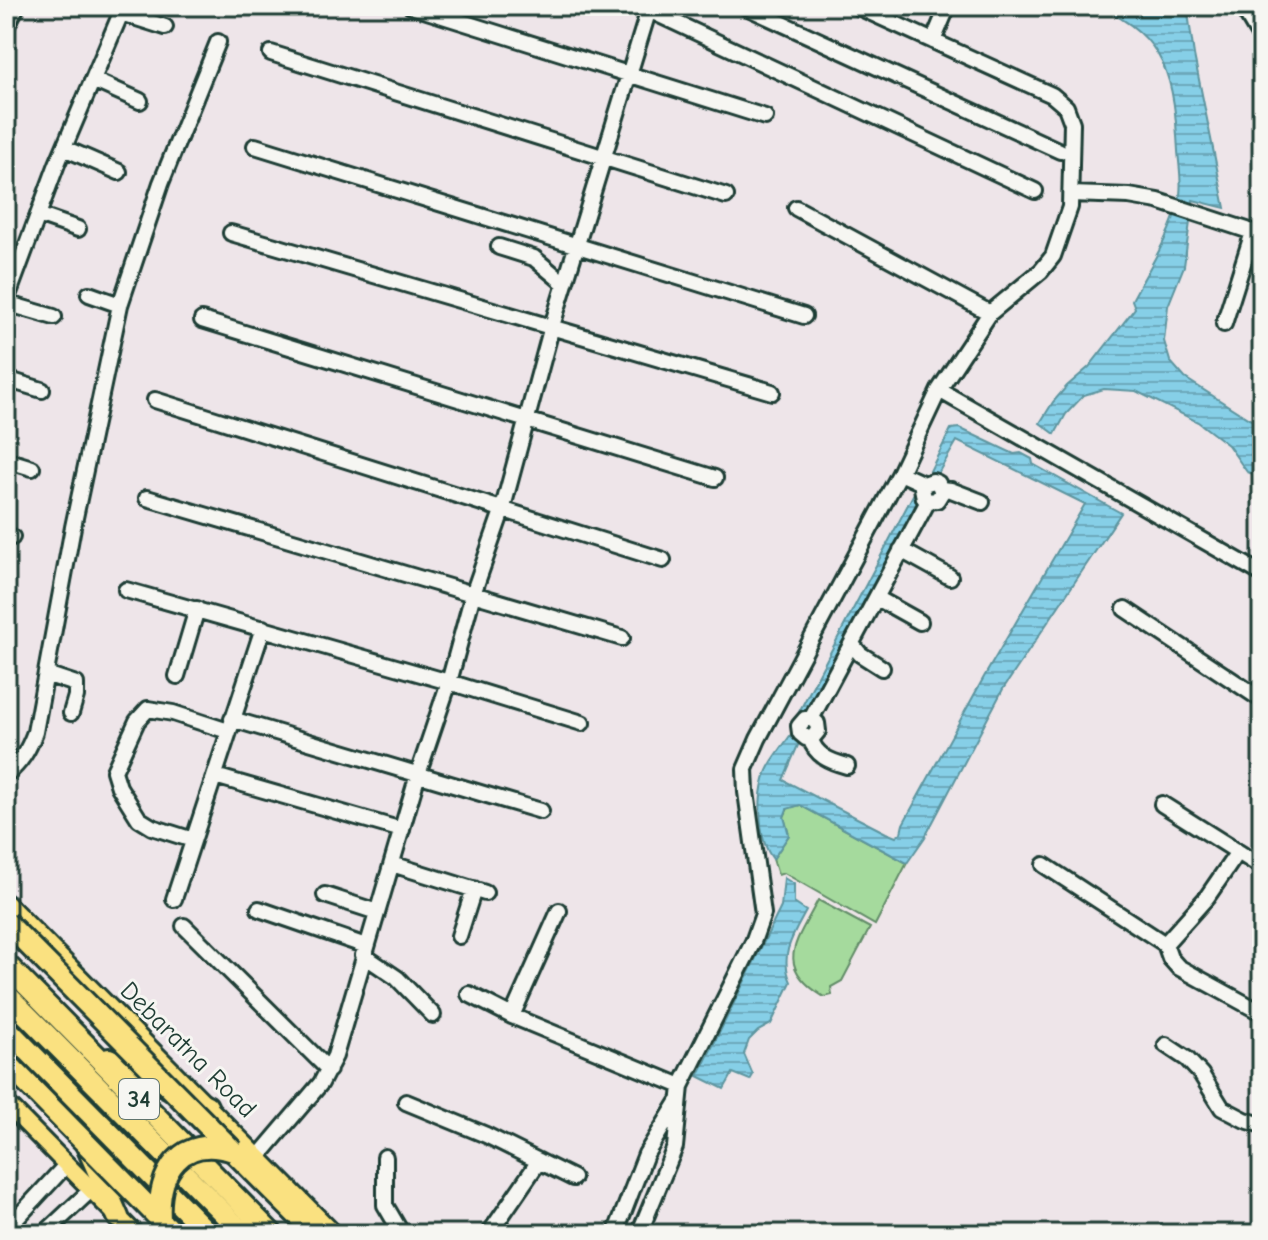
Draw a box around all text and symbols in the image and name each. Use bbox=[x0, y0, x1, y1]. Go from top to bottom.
street label: Debaratna Road bbox=[114, 976, 262, 1124]
road number: 34 bbox=[119, 1079, 159, 1119]

